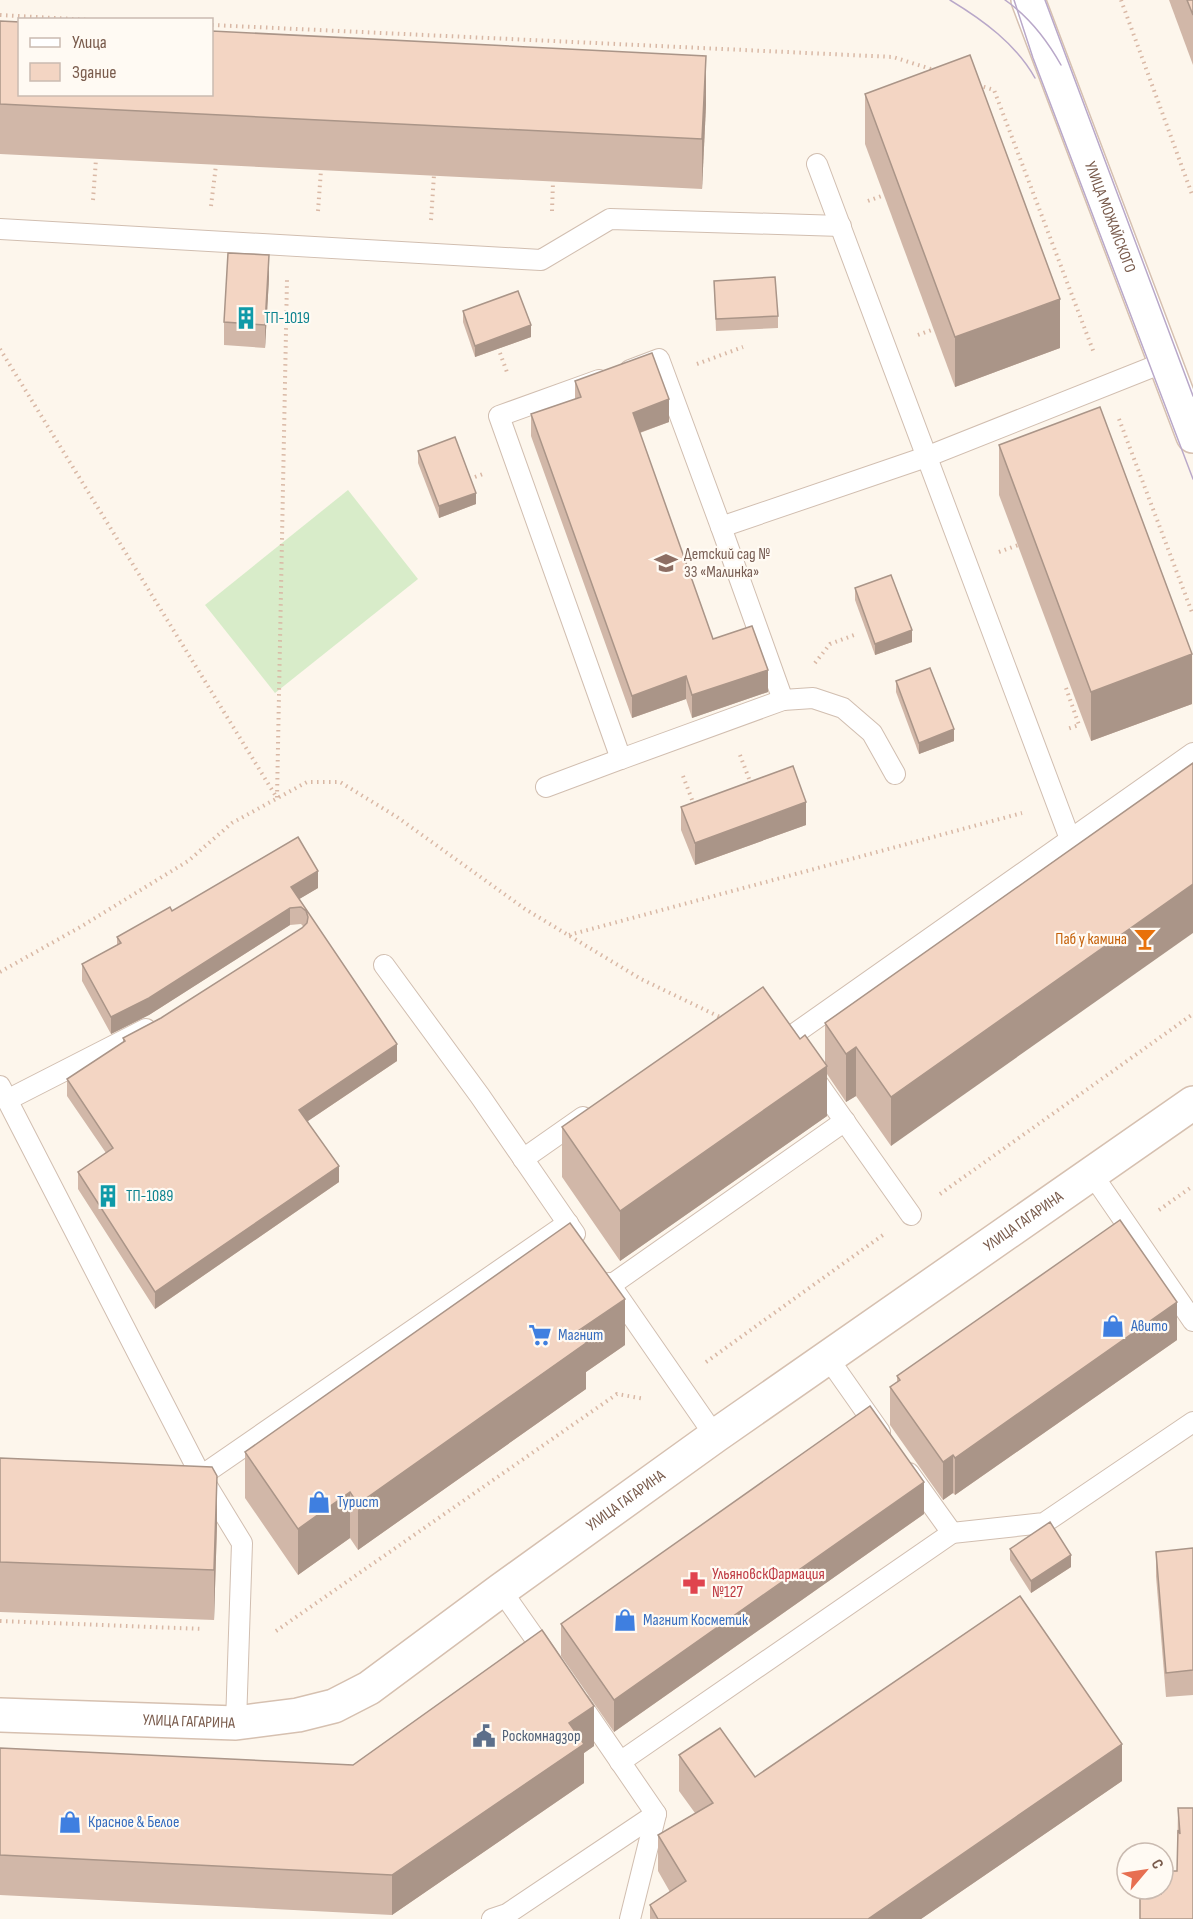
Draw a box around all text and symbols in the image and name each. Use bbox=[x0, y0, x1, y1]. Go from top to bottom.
legend bbox=[18, 18, 213, 96]
text: Улица bbox=[72, 32, 107, 53]
text: Здание bbox=[72, 62, 117, 83]
street label: УЛИЦА МОЖАЙСКОГО bbox=[1080, 159, 1140, 275]
building icon: ТП-1019 bbox=[233, 305, 259, 331]
place label: ТП-1019 bbox=[264, 309, 310, 328]
place label: Детский сад № 33 «Малинка» bbox=[684, 545, 770, 582]
school or university icon: Детский сад № 33 «Малинка» bbox=[653, 550, 679, 576]
bar icon: Паб у камина bbox=[1132, 926, 1158, 952]
place label: Паб у камина bbox=[1055, 930, 1127, 949]
building icon: ТП-1089 bbox=[95, 1183, 121, 1209]
place label: ТП-1089 bbox=[126, 1187, 173, 1206]
street label: УЛИЦА ГАГАРИНА bbox=[980, 1187, 1067, 1255]
shop icon: Авито bbox=[1100, 1313, 1126, 1339]
place label: Авито bbox=[1130, 1317, 1168, 1336]
supermarket icon: Магнит bbox=[527, 1322, 553, 1348]
place label: Магнит bbox=[558, 1326, 603, 1345]
street label: УЛИЦА ГАГАРИНА bbox=[582, 1466, 669, 1535]
shop icon: Турист bbox=[306, 1489, 332, 1515]
place label: Турист bbox=[337, 1493, 379, 1512]
place label: УльяновскФармация №127 bbox=[712, 1565, 825, 1602]
pharmacy icon: УльяновскФармация №127 bbox=[681, 1570, 707, 1596]
shop icon: Магнит Косметик bbox=[612, 1607, 638, 1633]
place label: Магнит Косметик bbox=[643, 1611, 749, 1630]
street label: УЛИЦА ГАГАРИНА bbox=[142, 1710, 236, 1732]
public building icon: Роскомнадзор bbox=[471, 1723, 497, 1749]
place label: Роскомнадзор bbox=[502, 1727, 581, 1746]
shop icon: Красное & Белое bbox=[57, 1809, 83, 1835]
place label: Красное & Белое bbox=[88, 1813, 179, 1832]
north arrow bbox=[1115, 1841, 1175, 1901]
text: С bbox=[1147, 1856, 1167, 1873]

